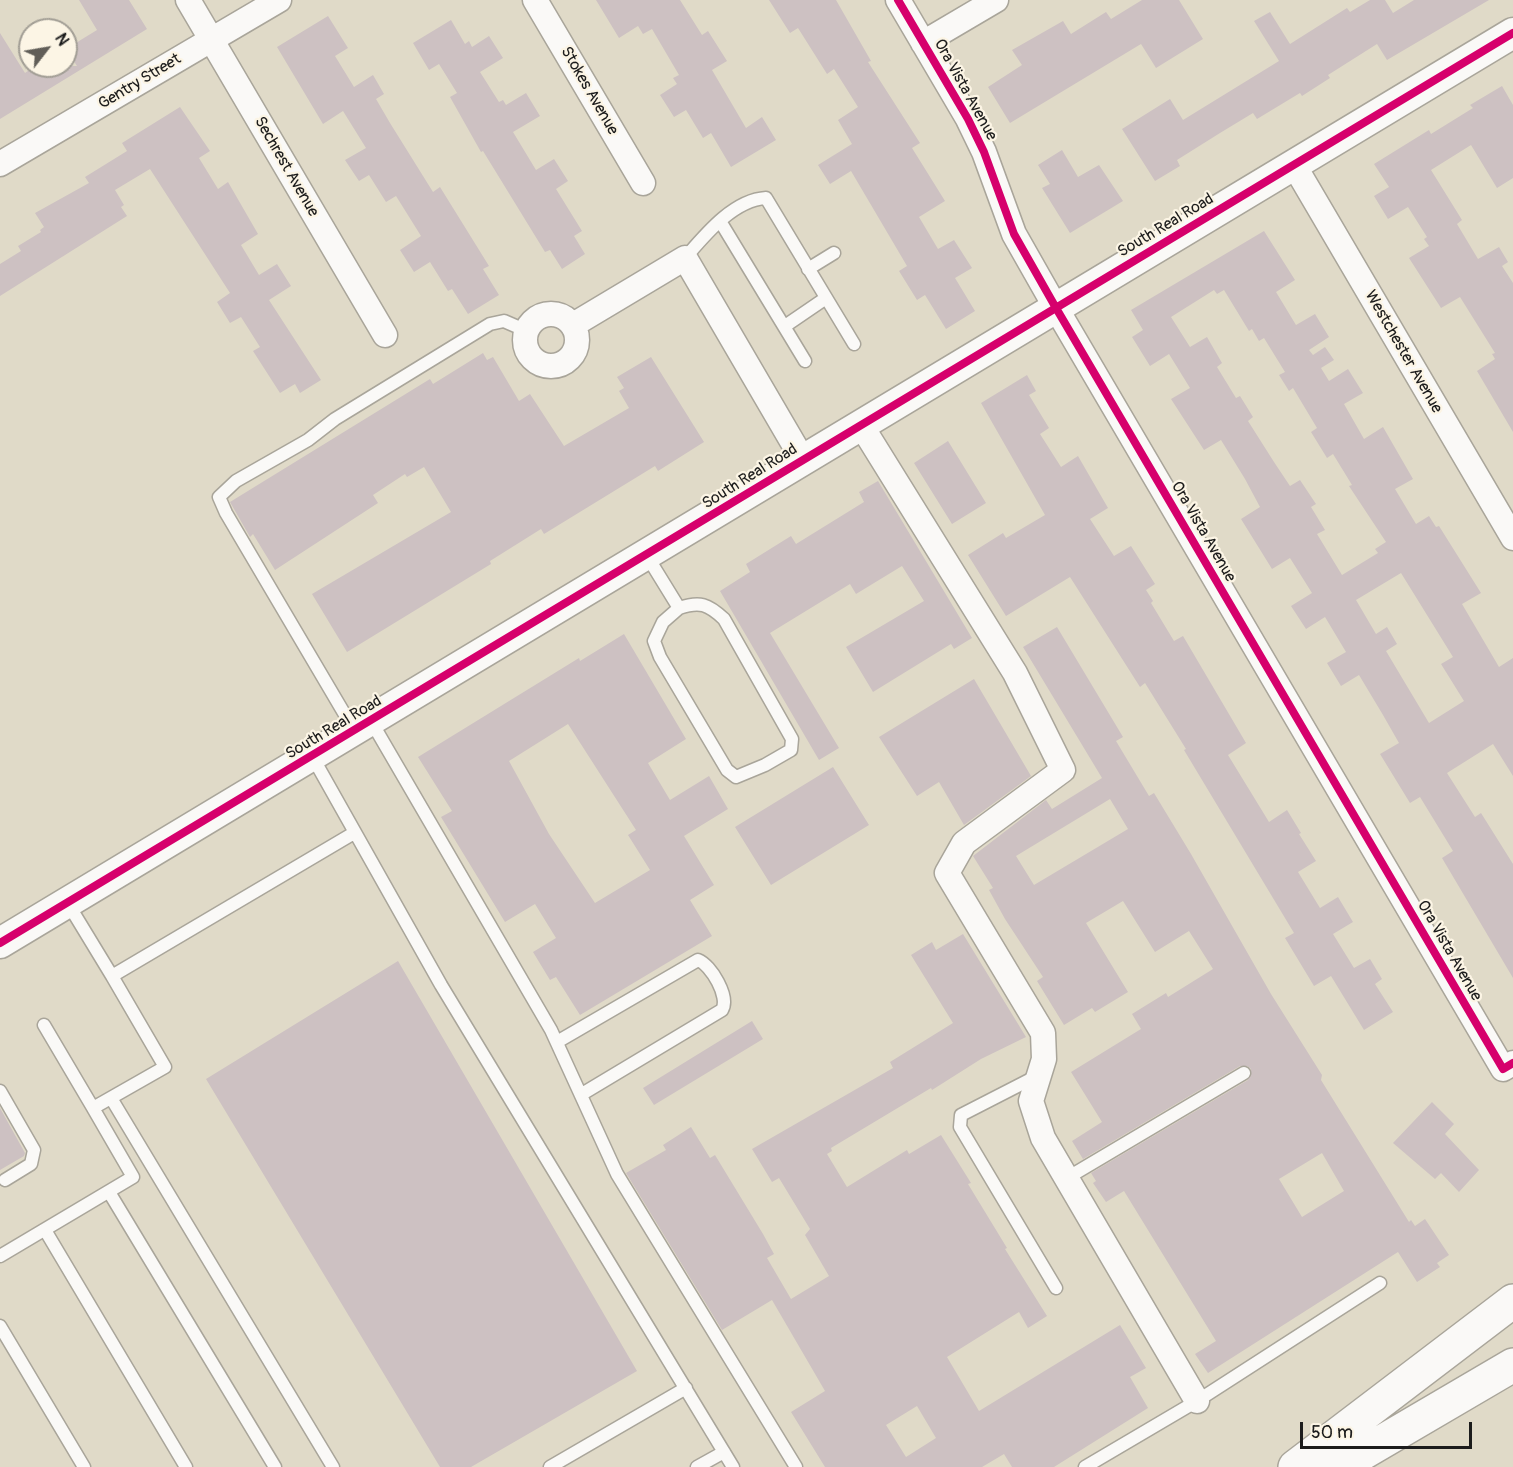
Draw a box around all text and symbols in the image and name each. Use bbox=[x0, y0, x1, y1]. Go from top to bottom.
north arrow bbox=[18, 18, 78, 78]
text: N bbox=[50, 30, 73, 50]
street label: Ora Vista Avenue bbox=[929, 36, 1001, 144]
street label: Stokes Avenue bbox=[556, 43, 622, 139]
street label: Gentry Street bbox=[95, 50, 185, 114]
street label: Sechrest Avenue bbox=[250, 114, 322, 220]
street label: South Real Road bbox=[1115, 190, 1217, 262]
street label: Westchester Avenue bbox=[1360, 287, 1446, 417]
street label: South Real Road bbox=[699, 440, 801, 514]
street label: Ora Vista Avenue bbox=[1166, 478, 1240, 586]
street label: South Real Road bbox=[283, 692, 385, 764]
street label: Ora Vista Avenue bbox=[1412, 897, 1486, 1005]
scale bar bbox=[1303, 1410, 1476, 1448]
text: 50 m bbox=[1311, 1421, 1353, 1444]

